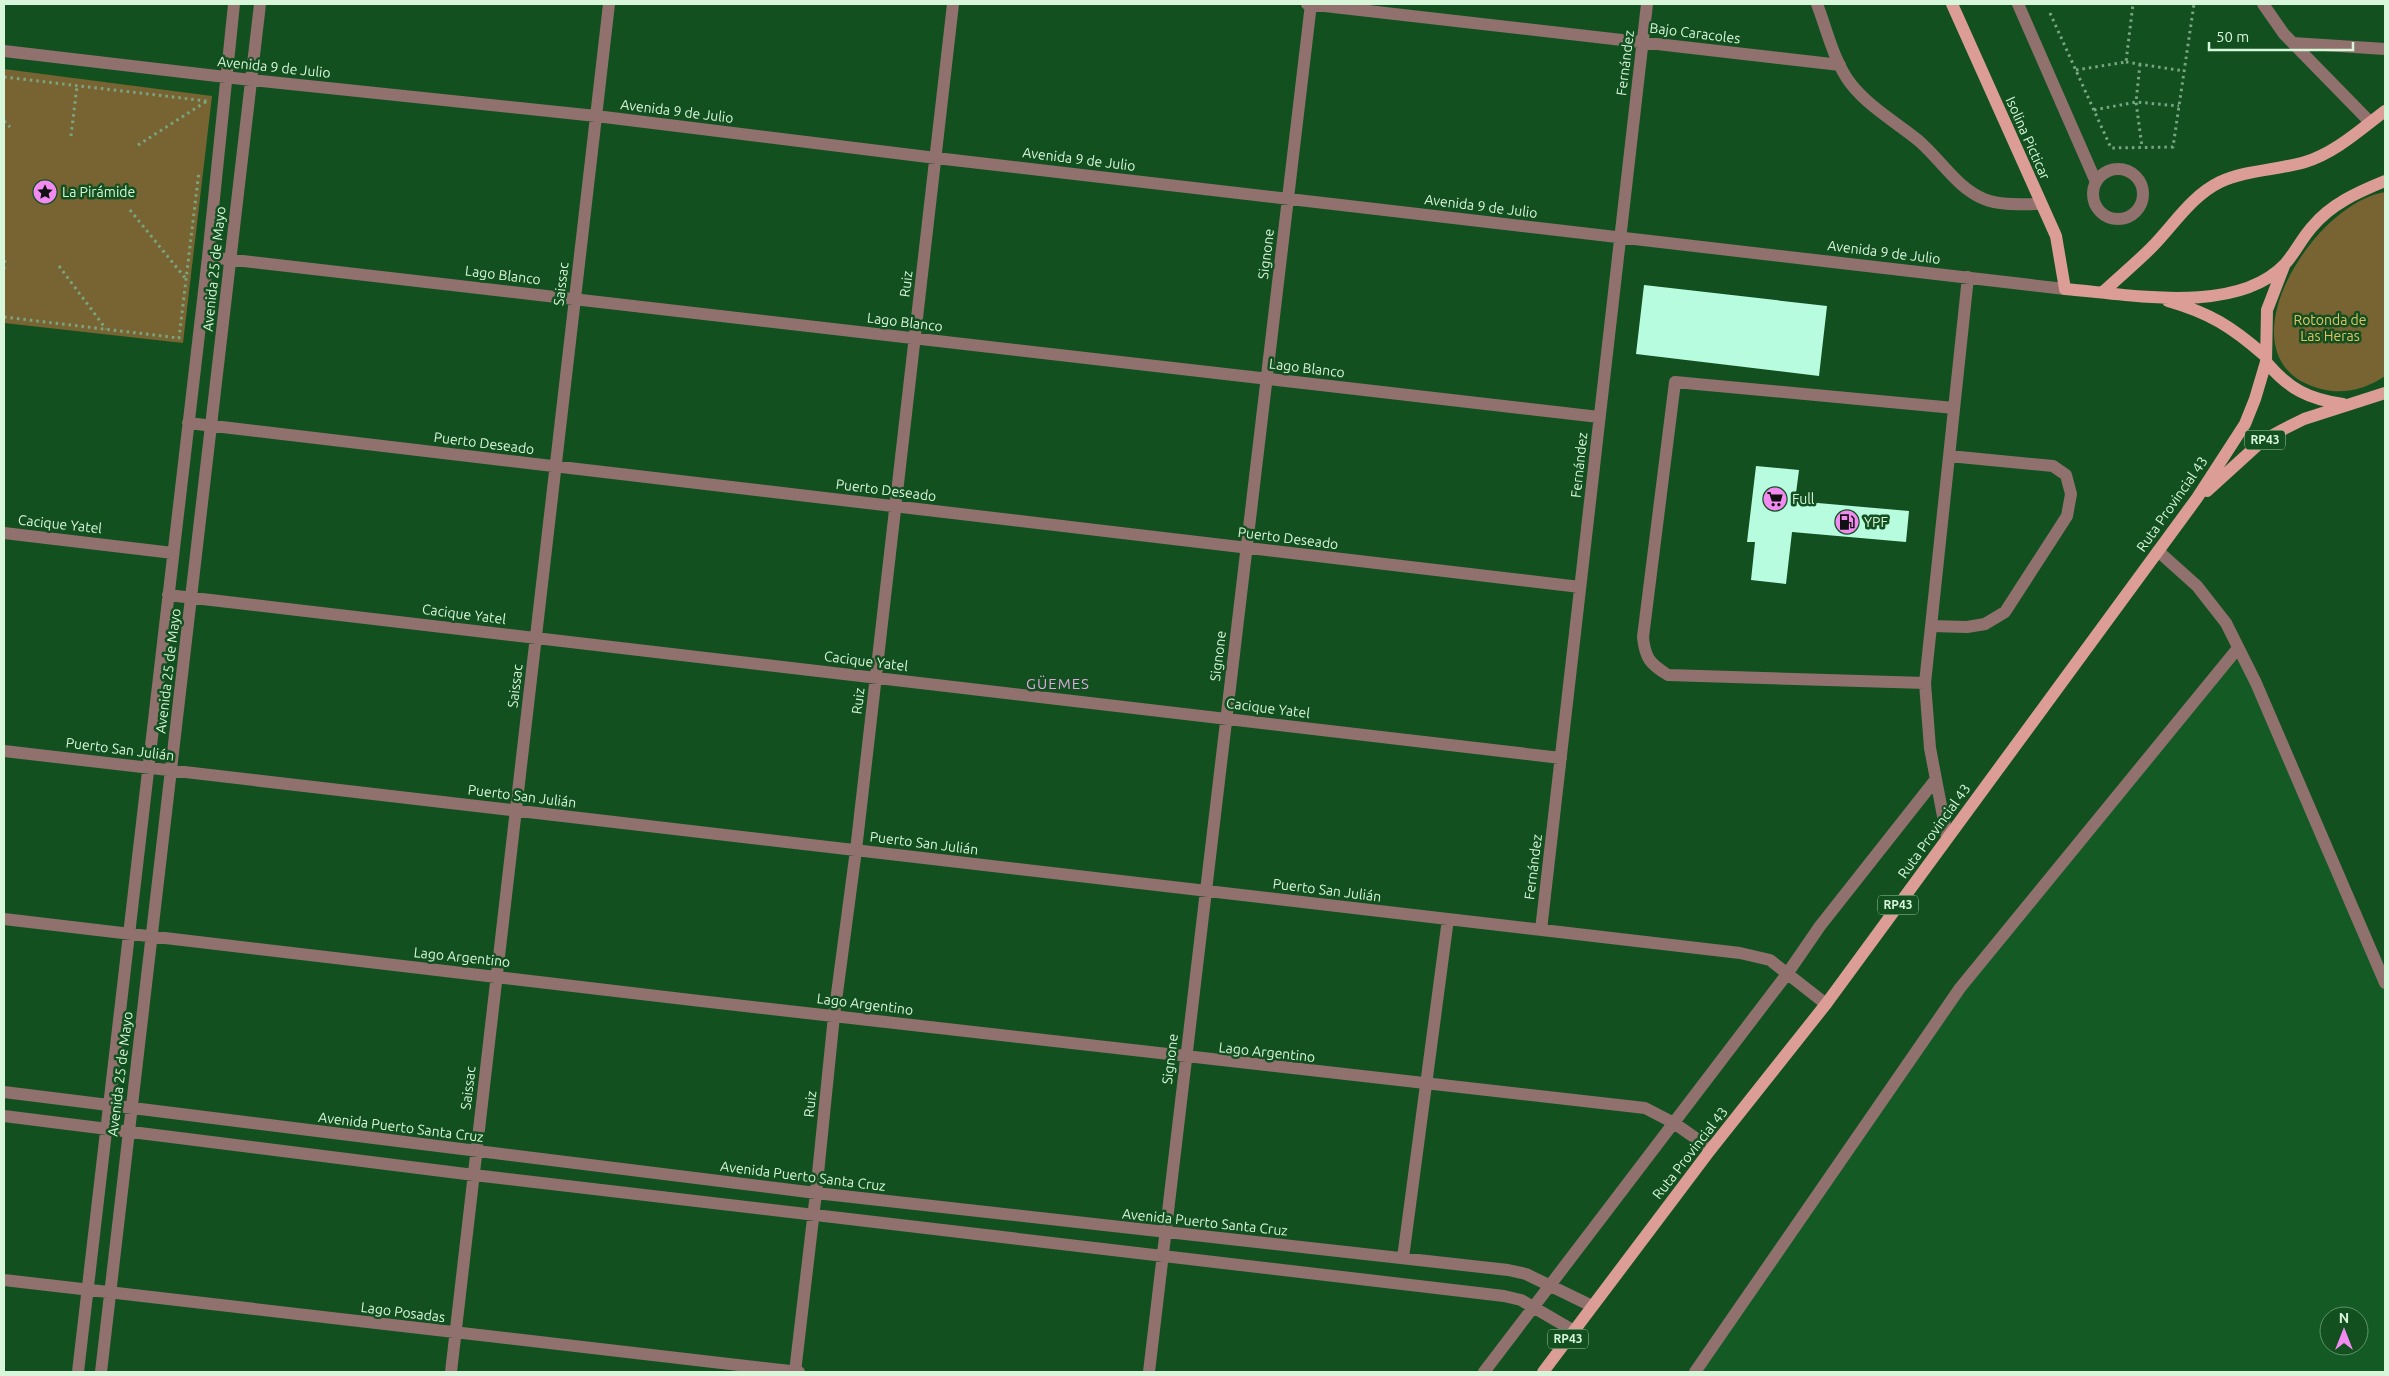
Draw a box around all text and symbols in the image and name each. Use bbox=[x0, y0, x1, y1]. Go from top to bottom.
street label: Bajo Caracoles bbox=[1649, 19, 1741, 47]
scale bar bbox=[2209, 20, 2353, 52]
text: 50 m bbox=[2216, 28, 2249, 45]
street label: Fernández bbox=[1613, 29, 1637, 97]
street label: Avenida 9 de Julio bbox=[217, 53, 331, 81]
street label: Isolina Picticar bbox=[2002, 94, 2054, 183]
street label: Avenida 9 de Julio bbox=[620, 96, 734, 126]
street label: Avenida 9 de Julio bbox=[1022, 144, 1136, 174]
place icon: La Pirámide bbox=[32, 179, 58, 205]
place label: La Pirámide bbox=[62, 184, 135, 200]
street label: Avenida 9 de Julio bbox=[1424, 191, 1538, 221]
street label: Avenida 25 de Mayo bbox=[199, 206, 229, 332]
street label: Signone bbox=[1255, 228, 1277, 280]
street label: Avenida 9 de Julio bbox=[1827, 237, 1941, 267]
street label: Saissac bbox=[550, 261, 572, 307]
street label: Lago Blanco bbox=[464, 262, 542, 288]
street label: Ruiz bbox=[896, 270, 916, 298]
street label: Lago Blanco bbox=[866, 309, 944, 335]
park label: Rotonda de Las Heras bbox=[2293, 312, 2367, 344]
street label: Lago Blanco bbox=[1268, 355, 1346, 381]
street label: Puerto Deseado bbox=[433, 429, 535, 457]
road number: RP43 bbox=[2245, 430, 2285, 450]
street label: Fernández bbox=[1568, 431, 1590, 499]
street label: Ruta Provincial 43 bbox=[2133, 453, 2211, 555]
street label: Puerto Deseado bbox=[835, 476, 937, 504]
supermarket icon: Full bbox=[1762, 486, 1788, 512]
place label: Full bbox=[1792, 491, 1815, 507]
fuel station icon: YPF bbox=[1834, 509, 1860, 535]
street label: Cacique Yatel bbox=[17, 512, 103, 536]
place label: YPF bbox=[1864, 514, 1888, 530]
street label: Puerto Deseado bbox=[1237, 524, 1339, 552]
street label: Cacique Yatel bbox=[421, 601, 507, 627]
street label: Avenida 25 de Mayo bbox=[152, 608, 184, 734]
street label: Signone bbox=[1207, 630, 1229, 682]
street label: Cacique Yatel bbox=[823, 648, 909, 674]
street label: Saissac bbox=[504, 663, 526, 709]
district label: GÜEMES bbox=[1026, 675, 1090, 692]
street label: Ruiz bbox=[848, 687, 868, 715]
street label: Cacique Yatel bbox=[1225, 695, 1311, 721]
street label: Puerto San Julián bbox=[65, 734, 175, 764]
street label: Puerto San Julián bbox=[467, 781, 577, 811]
street label: Ruta Provincial 43 bbox=[1894, 781, 1974, 881]
street label: Puerto San Julián bbox=[869, 828, 979, 858]
street label: Fernández bbox=[1521, 833, 1545, 901]
street label: Puerto San Julián bbox=[1272, 875, 1382, 905]
road number: RP43 bbox=[1878, 896, 1918, 914]
street label: Lago Argentino bbox=[413, 944, 511, 970]
street label: Lago Argentino bbox=[816, 990, 914, 1018]
street label: Avenida 25 de Mayo bbox=[104, 1011, 136, 1137]
street label: Signone bbox=[1159, 1033, 1181, 1085]
street label: Lago Argentino bbox=[1218, 1039, 1316, 1065]
street label: Saissac bbox=[457, 1065, 479, 1111]
street label: Ruiz bbox=[801, 1090, 819, 1118]
street label: Ruta Provincial 43 bbox=[1649, 1104, 1731, 1202]
street label: Avenida Puerto Santa Cruz bbox=[317, 1109, 485, 1145]
street label: Avenida Puerto Santa Cruz bbox=[719, 1158, 887, 1194]
street label: Avenida Puerto Santa Cruz bbox=[1121, 1205, 1289, 1239]
street label: Lago Posadas bbox=[360, 1299, 446, 1325]
north arrow bbox=[2319, 1306, 2369, 1356]
text: N bbox=[2339, 1310, 2349, 1326]
road number: RP43 bbox=[1548, 1330, 1588, 1348]

